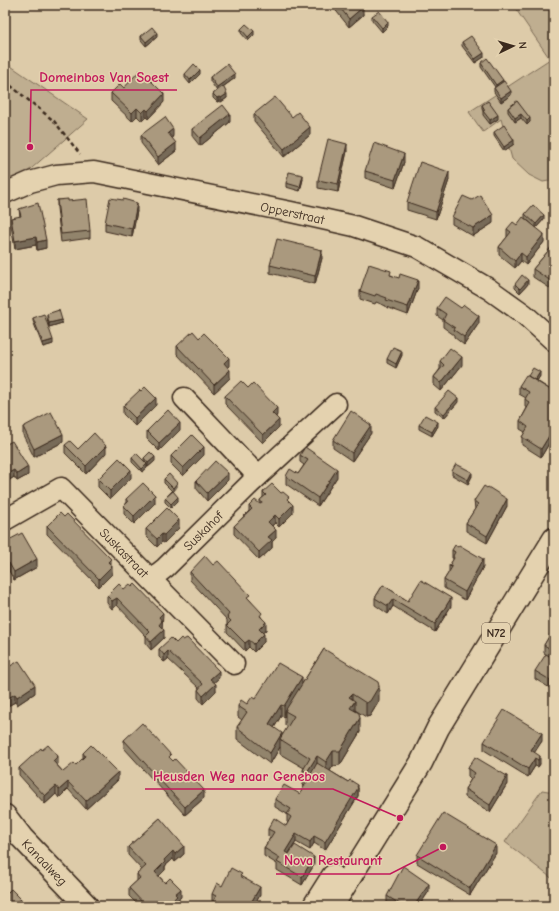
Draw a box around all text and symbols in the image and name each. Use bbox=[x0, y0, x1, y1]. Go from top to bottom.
north arrow bbox=[493, 26, 533, 66]
text: N bbox=[516, 41, 529, 49]
callout: Domeinbos Van Soest bbox=[31, 64, 177, 90]
text: Domeinbos Van Soest bbox=[39, 69, 169, 86]
street label: Opperstraat bbox=[259, 198, 327, 227]
street label: Suskahof bbox=[180, 507, 227, 553]
street label: Suskastraat bbox=[97, 525, 153, 581]
road number: N72 bbox=[482, 623, 510, 643]
callout: Heusden Weg naar Genebos bbox=[145, 763, 333, 789]
text: Heusden Weg naar Genebos bbox=[153, 768, 325, 785]
street label: Kanaalweg bbox=[19, 836, 71, 888]
callout: Nova Restaurant bbox=[276, 848, 390, 874]
text: Nova Restaurant bbox=[284, 852, 383, 869]

